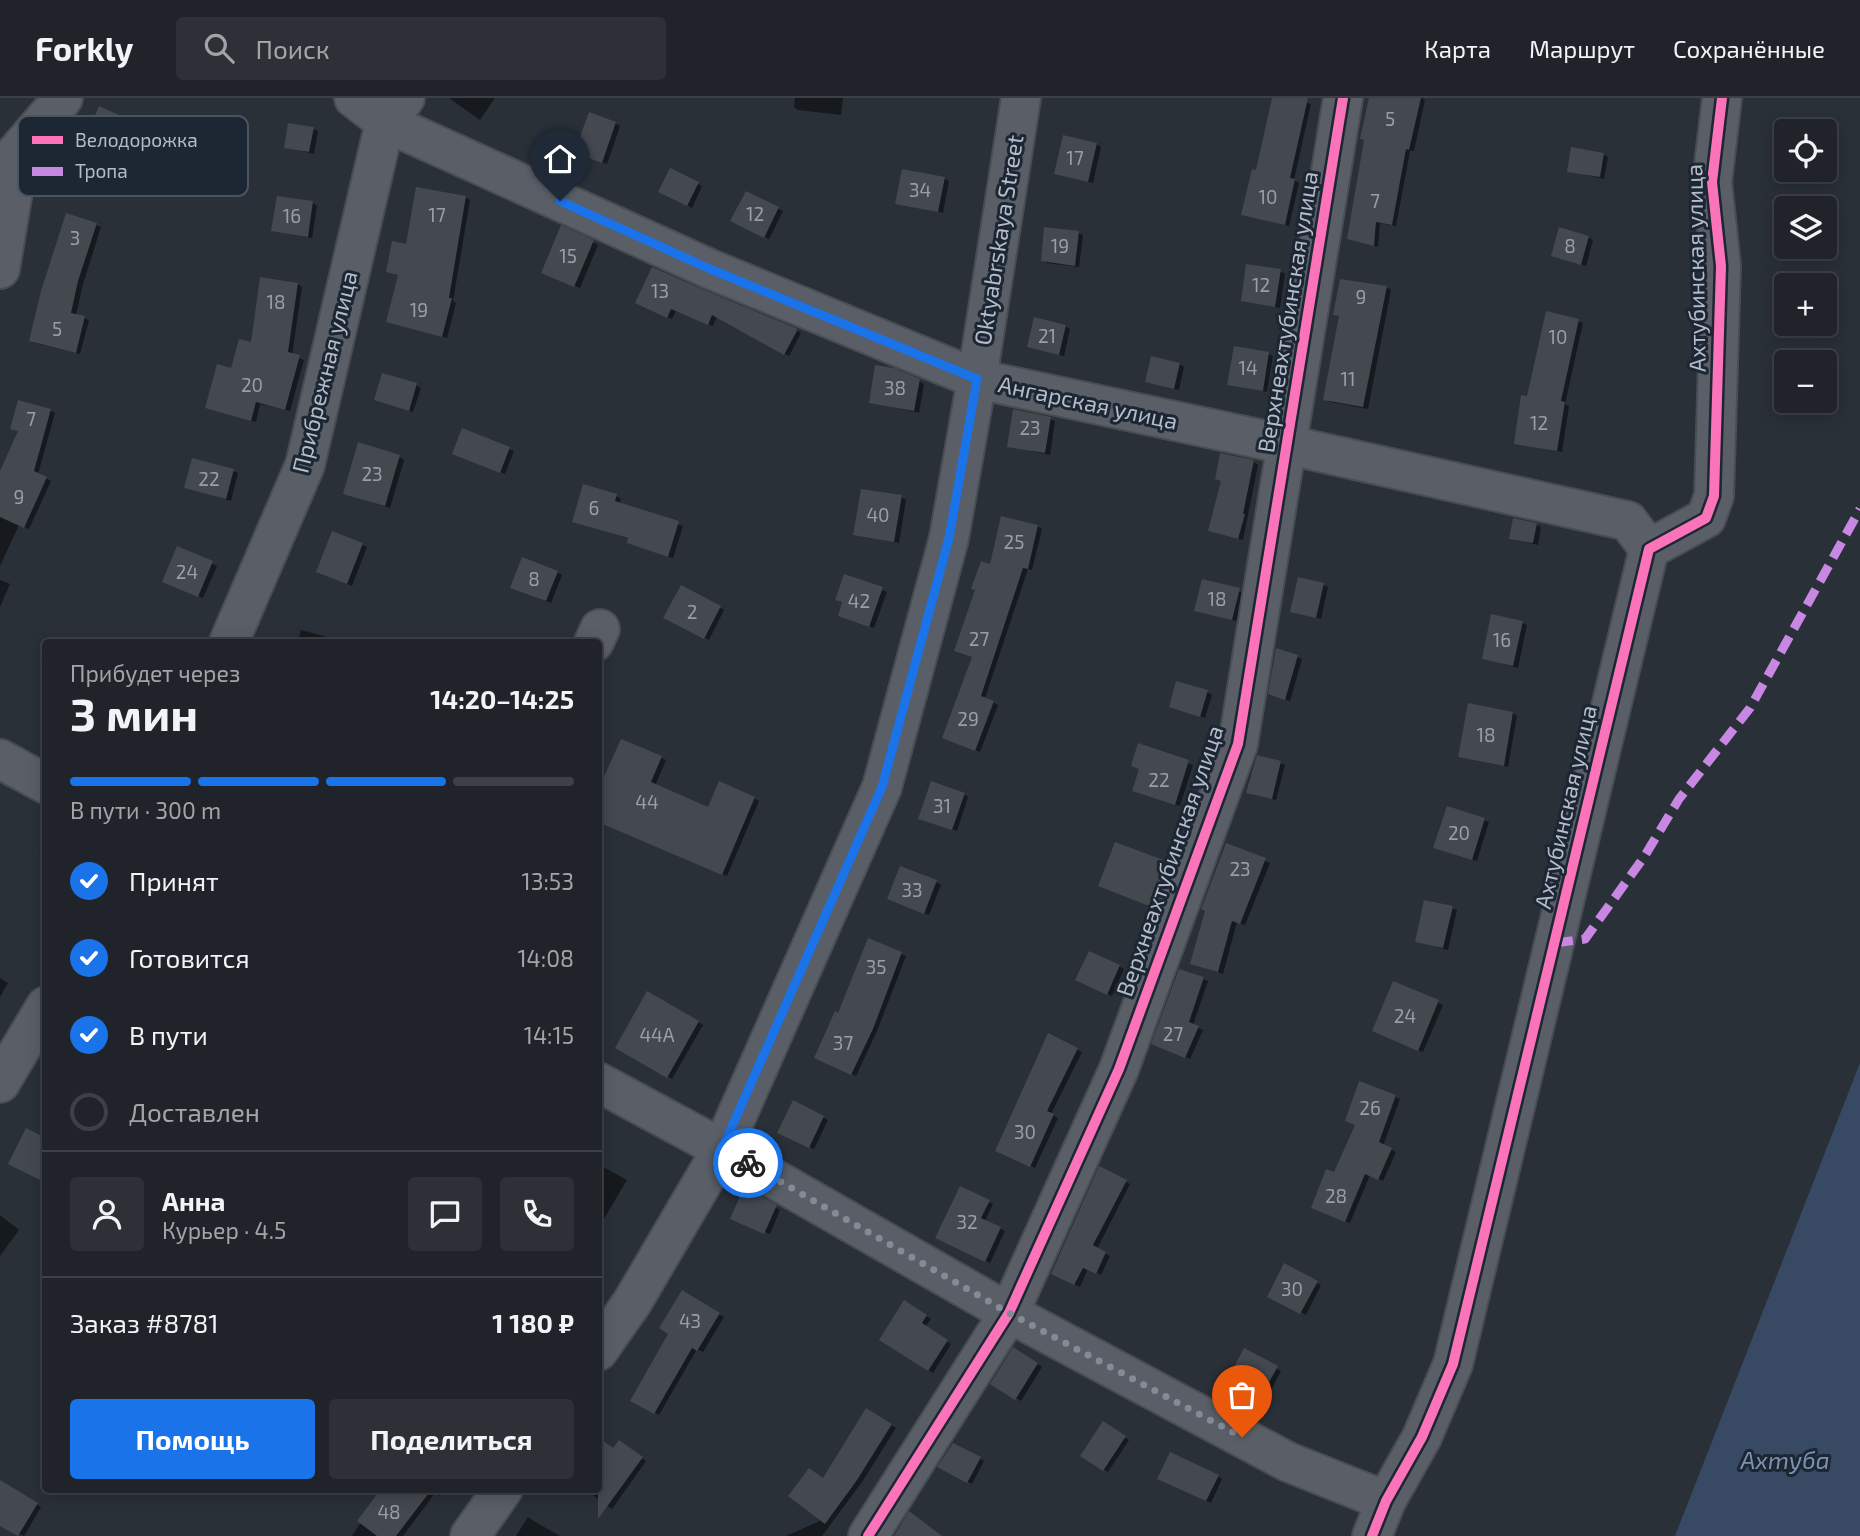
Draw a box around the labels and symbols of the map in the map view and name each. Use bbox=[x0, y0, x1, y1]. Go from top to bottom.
house number: 5 bbox=[1385, 107, 1395, 130]
legend bbox=[18, 116, 248, 196]
text: Велодорожка bbox=[75, 128, 198, 151]
pin bbox=[530, 129, 590, 201]
street label: Oktyabrskaya Street bbox=[968, 132, 1029, 347]
house number: 17 bbox=[1066, 146, 1084, 169]
text: Тропа bbox=[75, 159, 128, 182]
street label: Ахтубинская улица bbox=[1679, 164, 1712, 372]
street label: Верхнеахтубинская улица bbox=[1251, 169, 1324, 455]
house number: 34 bbox=[909, 178, 931, 201]
house number: 10 bbox=[1258, 185, 1278, 208]
house number: 7 bbox=[1370, 189, 1380, 212]
house number: 12 bbox=[746, 202, 764, 225]
house number: 17 bbox=[428, 203, 446, 226]
house number: 16 bbox=[283, 204, 301, 227]
house number: 3 bbox=[70, 226, 80, 249]
house number: 19 bbox=[1051, 234, 1069, 257]
house number: 8 bbox=[1564, 234, 1576, 257]
house number: 15 bbox=[559, 244, 577, 267]
street label: Прибрежная улица bbox=[285, 268, 364, 476]
house number: 12 bbox=[1252, 273, 1270, 296]
house number: 13 bbox=[651, 279, 669, 302]
house number: 9 bbox=[1356, 285, 1366, 308]
house number: 18 bbox=[266, 290, 286, 313]
house number: 19 bbox=[410, 298, 428, 321]
house number: 5 bbox=[52, 317, 62, 340]
house number: 21 bbox=[1038, 324, 1056, 347]
house number: 10 bbox=[1548, 325, 1568, 348]
house number: 14 bbox=[1238, 356, 1258, 379]
house number: 11 bbox=[1340, 367, 1356, 390]
street label: Ангарская улица bbox=[996, 369, 1180, 436]
house number: 20 bbox=[241, 373, 263, 396]
house number: 38 bbox=[884, 376, 906, 399]
house number: 7 bbox=[26, 407, 36, 430]
house number: 12 bbox=[1530, 411, 1548, 434]
house number: 23 bbox=[1019, 416, 1041, 439]
house number: 23 bbox=[361, 462, 383, 485]
house number: 22 bbox=[198, 467, 220, 490]
house number: 9 bbox=[14, 485, 24, 508]
house number: 6 bbox=[589, 496, 599, 519]
house number: 40 bbox=[866, 503, 890, 526]
house number: 25 bbox=[1004, 530, 1024, 553]
house number: 24 bbox=[176, 560, 198, 583]
house number: 8 bbox=[528, 567, 540, 590]
house number: 18 bbox=[1207, 587, 1227, 610]
house number: 42 bbox=[848, 589, 870, 612]
house number: 2 bbox=[687, 600, 697, 623]
house number: 27 bbox=[969, 627, 989, 650]
house number: 16 bbox=[1493, 628, 1511, 651]
street label: Ахтубинская улица bbox=[1528, 702, 1603, 912]
house number: 29 bbox=[957, 707, 979, 730]
street label: Верхнеахтубинская улица bbox=[1109, 722, 1230, 1000]
house number: 18 bbox=[1476, 723, 1496, 746]
house number: 22 bbox=[1148, 768, 1170, 791]
house number: 44 bbox=[635, 790, 659, 813]
house number: 31 bbox=[933, 794, 951, 817]
house number: 20 bbox=[1448, 821, 1470, 844]
house number: 23 bbox=[1229, 857, 1251, 880]
house number: 33 bbox=[901, 878, 923, 901]
house number: 35 bbox=[866, 955, 886, 978]
house number: 24 bbox=[1394, 1004, 1416, 1027]
house number: 27 bbox=[1163, 1022, 1183, 1045]
house number: 44А bbox=[639, 1023, 675, 1046]
house number: 37 bbox=[833, 1031, 853, 1054]
house number: 26 bbox=[1359, 1096, 1381, 1119]
house number: 30 bbox=[1014, 1120, 1036, 1143]
courier bbox=[713, 1128, 783, 1198]
house number: 28 bbox=[1325, 1184, 1347, 1207]
house number: 32 bbox=[956, 1210, 978, 1233]
house number: 30 bbox=[1281, 1277, 1303, 1300]
house number: 43 bbox=[679, 1309, 701, 1332]
pin bbox=[1212, 1365, 1272, 1437]
water label: Ахтуба bbox=[1740, 1445, 1830, 1474]
house number: 48 bbox=[377, 1500, 401, 1523]

